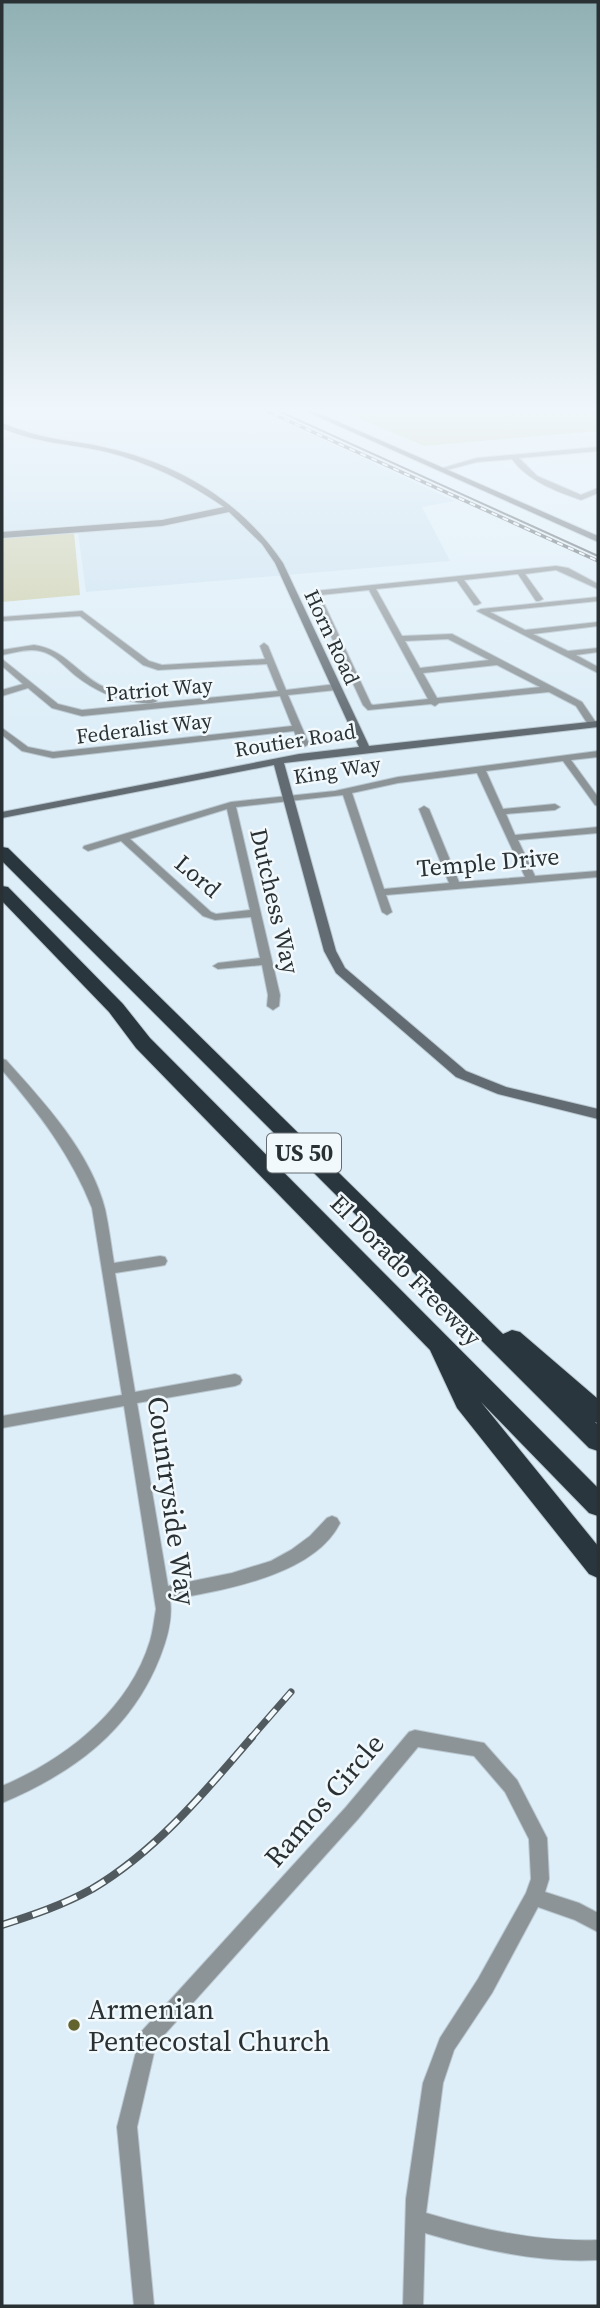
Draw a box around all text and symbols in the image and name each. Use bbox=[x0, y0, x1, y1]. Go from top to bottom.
street label: Horn Road bbox=[297, 585, 367, 689]
street label: Patriot Way bbox=[104, 670, 214, 708]
street label: Federalist Way bbox=[74, 705, 214, 751]
street label: Routier Road bbox=[232, 716, 358, 764]
street label: King Way bbox=[291, 749, 383, 791]
street label: Dutchess Way bbox=[242, 825, 308, 978]
street label: Temple Drive bbox=[415, 839, 561, 885]
street label: Lord bbox=[168, 847, 228, 905]
road number: US 50 bbox=[267, 1134, 341, 1172]
street label: El Dorado Freeway bbox=[323, 1187, 489, 1353]
street label: Countryside Way bbox=[139, 1394, 206, 1609]
street label: Ramos Circle bbox=[255, 1725, 393, 1875]
place label: Armenian Pentecostal Church bbox=[88, 1990, 330, 2060]
marker: Armenian Pentecostal Church bbox=[66, 2017, 82, 2033]

